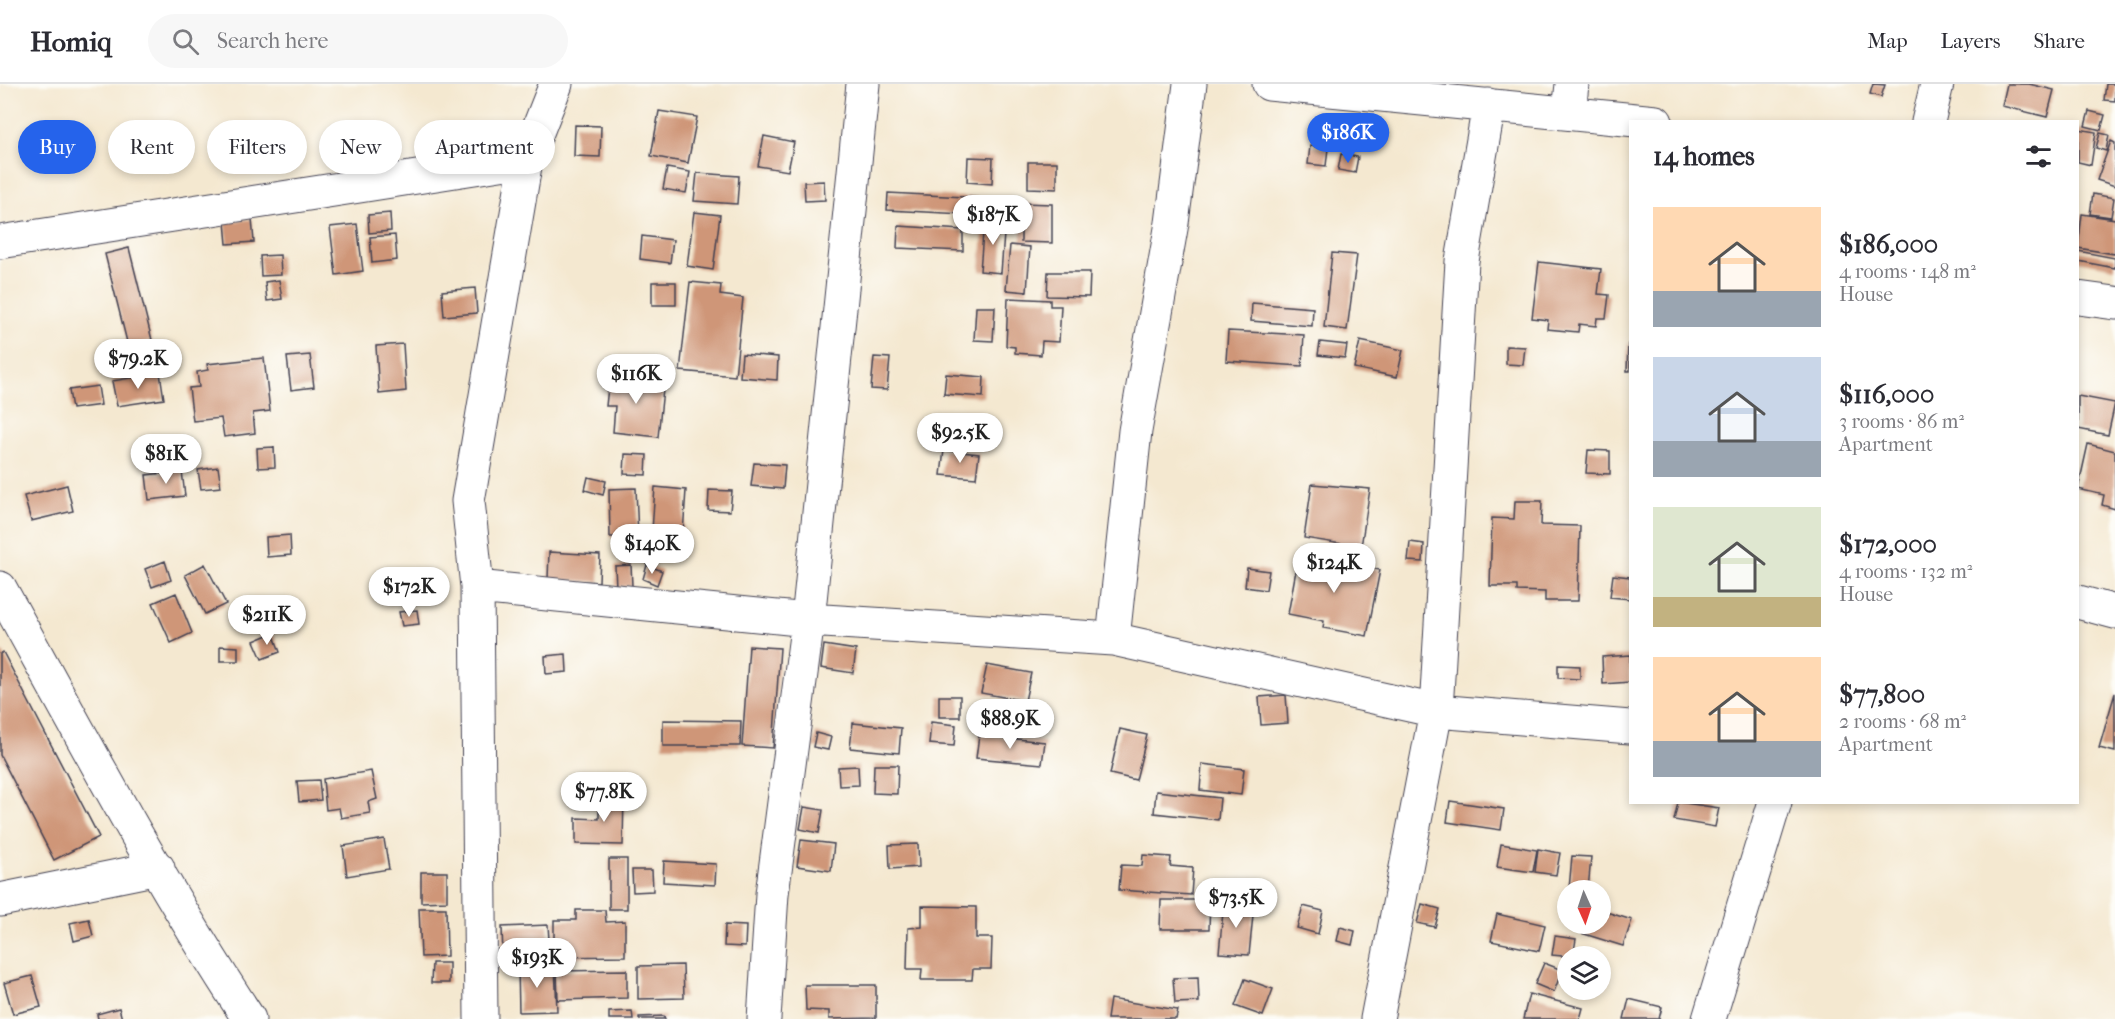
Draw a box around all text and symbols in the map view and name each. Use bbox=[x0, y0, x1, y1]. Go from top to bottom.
search box bbox=[148, 14, 568, 68]
text: Homiq bbox=[30, 25, 112, 58]
icon: search bbox=[169, 25, 202, 58]
text: Search here bbox=[217, 28, 328, 54]
text: Map bbox=[1867, 29, 1908, 53]
text: Layers bbox=[1941, 29, 2000, 53]
text: Share bbox=[2033, 29, 2085, 53]
pin: $186K bbox=[1306, 113, 1390, 164]
chip: Buy bbox=[18, 120, 96, 174]
chip: Rent bbox=[108, 120, 195, 174]
chip: Filters bbox=[207, 120, 307, 174]
chip: New bbox=[319, 120, 402, 174]
chip: Apartment bbox=[414, 120, 555, 174]
text: $186K bbox=[1321, 121, 1375, 144]
icon: filters bbox=[2022, 140, 2055, 173]
text: 14 homes bbox=[1653, 141, 1755, 172]
pin: $187K bbox=[951, 195, 1035, 246]
text: $187K bbox=[967, 203, 1019, 226]
text: $186,000 bbox=[1839, 229, 1938, 260]
icon: home bbox=[1701, 231, 1773, 303]
text: 4 rooms · 148 m² bbox=[1839, 260, 1976, 283]
text: House bbox=[1839, 283, 1893, 306]
pin: $79.2K bbox=[89, 339, 187, 390]
text: $79.2K bbox=[108, 347, 168, 370]
pin: $116K bbox=[594, 354, 678, 405]
text: $116K bbox=[611, 362, 661, 385]
text: $116,000 bbox=[1839, 379, 1934, 410]
icon: home bbox=[1701, 381, 1773, 453]
text: 3 rooms · 86 m² bbox=[1839, 410, 1964, 433]
pin: $92.5K bbox=[911, 413, 1009, 464]
text: $92.5K bbox=[931, 421, 989, 444]
text: Apartment bbox=[1839, 433, 1933, 456]
pin: $81K bbox=[130, 434, 202, 485]
text: $81K bbox=[145, 442, 187, 465]
pin: $140K bbox=[610, 524, 694, 575]
text: $172,000 bbox=[1839, 529, 1937, 560]
icon: home bbox=[1701, 531, 1773, 603]
text: $140K bbox=[624, 532, 680, 555]
pin: $124K bbox=[1292, 543, 1376, 594]
text: $124K bbox=[1307, 551, 1361, 574]
text: 4 rooms · 132 m² bbox=[1839, 560, 1972, 583]
pin: $172K bbox=[367, 567, 451, 618]
text: $172K bbox=[383, 575, 435, 598]
text: House bbox=[1839, 583, 1893, 606]
pin: $211K bbox=[225, 595, 309, 646]
text: $211K bbox=[242, 603, 292, 626]
text: $77,800 bbox=[1839, 679, 1925, 710]
icon: home bbox=[1701, 681, 1773, 753]
pin: $88.9K bbox=[961, 699, 1059, 750]
text: $88.9K bbox=[980, 707, 1040, 730]
text: 2 rooms · 68 m² bbox=[1839, 710, 1966, 733]
text: Apartment bbox=[1839, 733, 1933, 756]
pin: $77.8K bbox=[555, 772, 653, 823]
text: $77.8K bbox=[575, 780, 633, 803]
pin: $73.5K bbox=[1187, 878, 1285, 929]
north arrow bbox=[1557, 880, 1611, 934]
map controls bbox=[1557, 880, 1611, 1000]
text: $73.5K bbox=[1208, 886, 1264, 909]
pin: $193K bbox=[495, 938, 579, 989]
text: $193K bbox=[511, 946, 563, 969]
button: layers bbox=[1557, 946, 1611, 1000]

